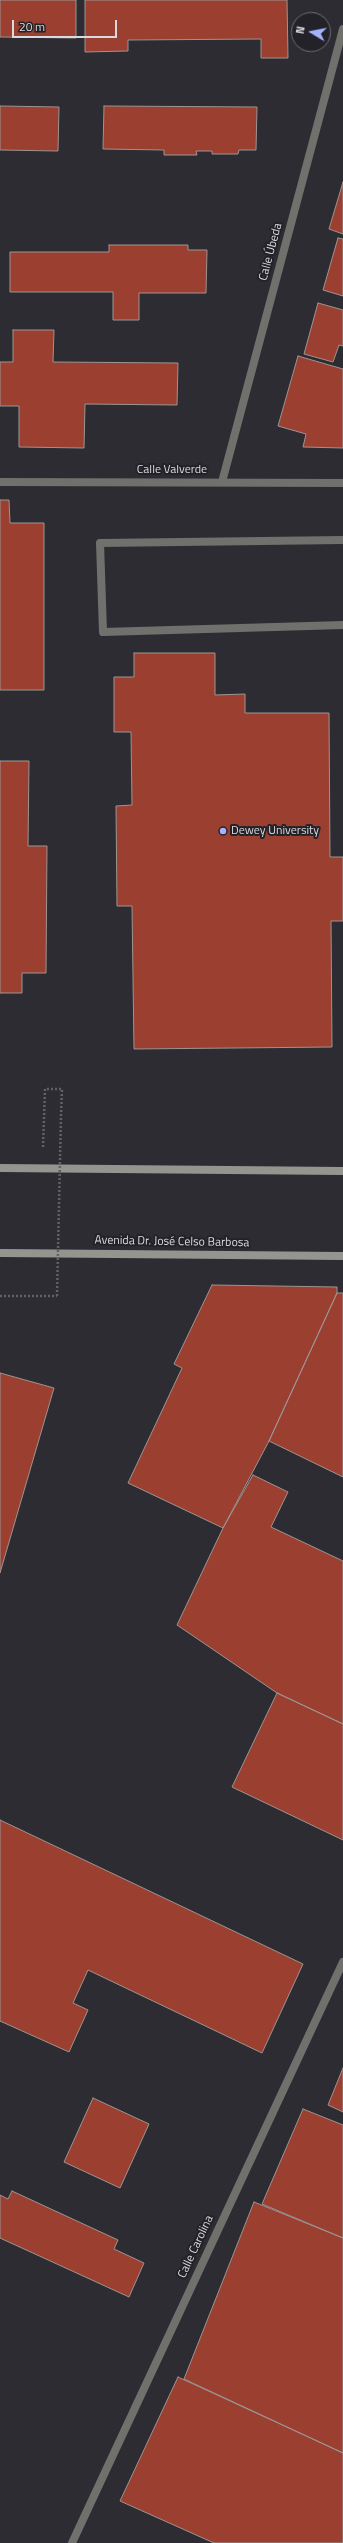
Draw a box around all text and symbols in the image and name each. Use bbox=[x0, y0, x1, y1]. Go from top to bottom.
scale bar bbox=[14, 12, 119, 38]
north arrow bbox=[291, 12, 331, 52]
text: 20 m bbox=[19, 17, 45, 36]
text: N bbox=[292, 25, 309, 35]
street label: Calle Úbeda bbox=[256, 222, 286, 282]
street label: Calle Valverde bbox=[137, 463, 207, 477]
place label: Dewey University bbox=[231, 824, 319, 838]
marker: Dewey University bbox=[218, 826, 228, 836]
street label: Avenida Dr. José Celso Barbosa bbox=[94, 1233, 250, 1251]
street label: Calle Carolina bbox=[175, 2213, 217, 2281]

